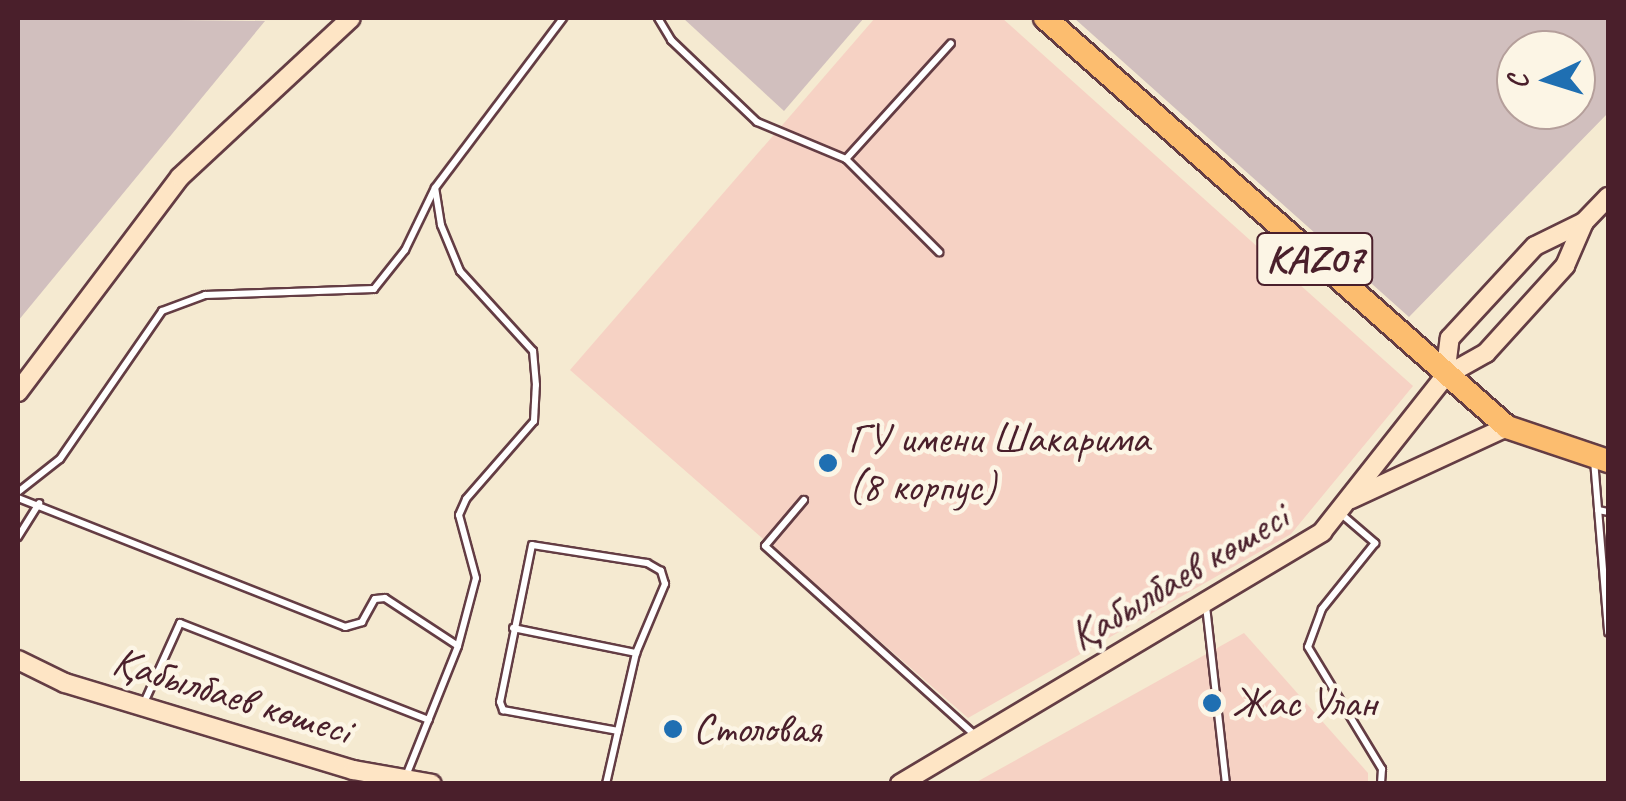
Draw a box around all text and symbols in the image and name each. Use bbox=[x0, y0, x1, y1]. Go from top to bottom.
north arrow bbox=[1496, 30, 1596, 130]
text: С bbox=[1500, 74, 1536, 90]
road number: KAZ07 bbox=[1255, 224, 1375, 294]
place label: ГУ имени Шакарима (8 корпус) bbox=[848, 414, 1148, 512]
marker: ГУ имени Шакарима (8 корпус) bbox=[817, 452, 839, 474]
street label: Қабылбаев көшесі bbox=[1061, 492, 1297, 662]
street label: Қабылбаев көшесі bbox=[107, 636, 357, 756]
place label: Жас Улан bbox=[1232, 678, 1380, 728]
marker: Жас Улан bbox=[1201, 692, 1223, 714]
place label: Столовая bbox=[693, 704, 822, 754]
marker: Столовая bbox=[662, 718, 684, 740]

